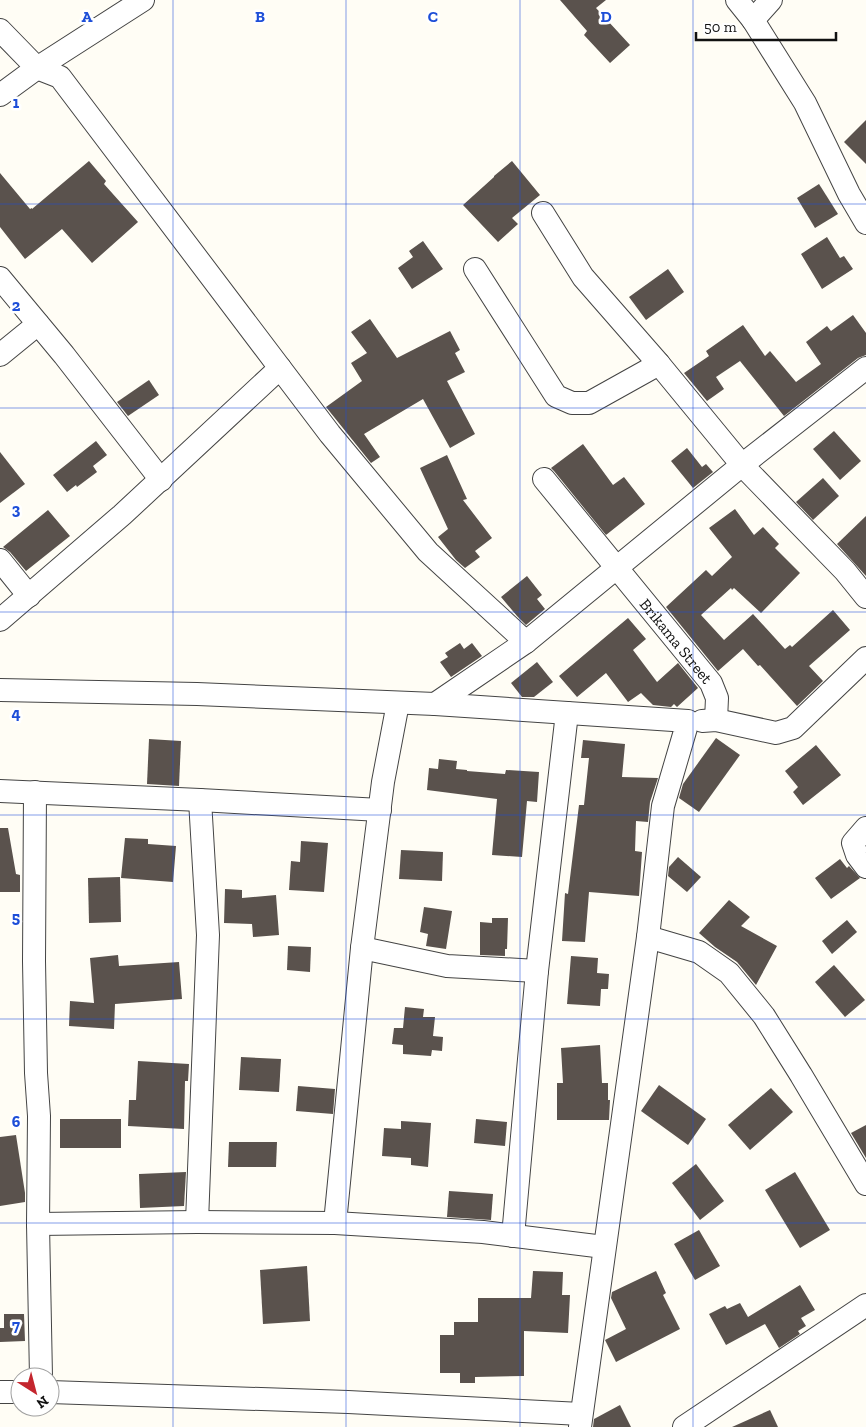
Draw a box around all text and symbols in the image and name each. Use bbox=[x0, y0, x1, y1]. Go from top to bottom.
text: A bbox=[82, 7, 93, 26]
text: B bbox=[255, 7, 265, 26]
text: C bbox=[428, 7, 438, 26]
text: D bbox=[600, 7, 612, 26]
scale bar bbox=[696, 10, 836, 42]
text: 50 m bbox=[704, 18, 737, 36]
text: 1 bbox=[13, 93, 20, 112]
text: 2 bbox=[12, 296, 21, 315]
text: 3 bbox=[12, 500, 21, 519]
street label: Brikama Street bbox=[636, 594, 717, 687]
text: 4 bbox=[11, 704, 21, 723]
text: 5 bbox=[12, 908, 20, 927]
text: 6 bbox=[12, 1112, 21, 1131]
text: 7 bbox=[12, 1316, 20, 1335]
north arrow bbox=[10, 1367, 60, 1417]
text: N bbox=[33, 1392, 52, 1412]

